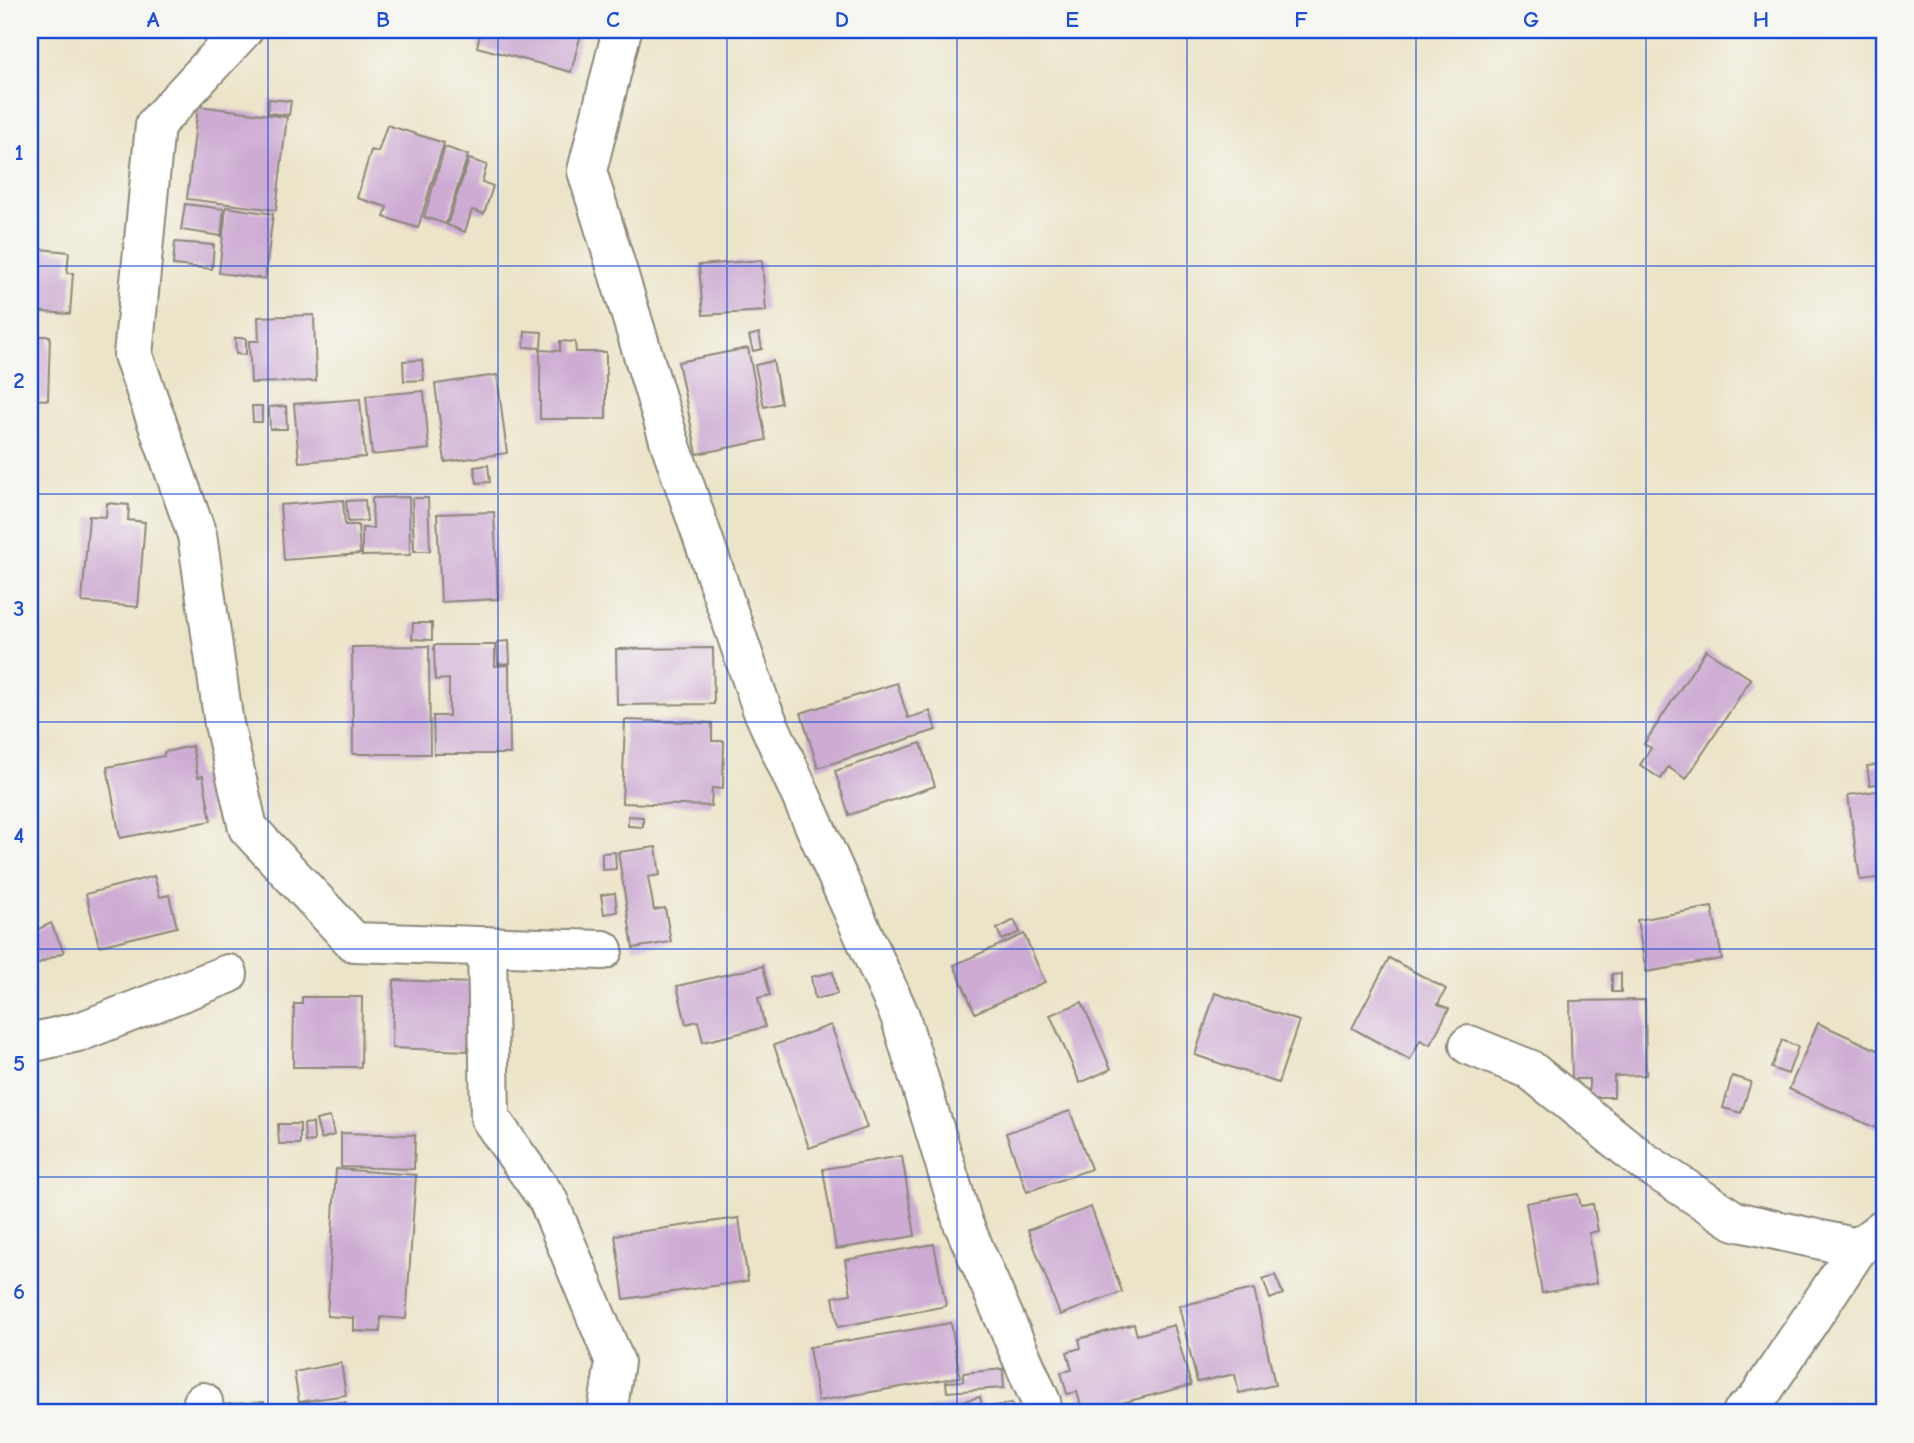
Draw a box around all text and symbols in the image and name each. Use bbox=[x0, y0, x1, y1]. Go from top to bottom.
text: A bbox=[147, 6, 160, 33]
text: B bbox=[376, 6, 390, 33]
text: C bbox=[606, 6, 620, 33]
text: D bbox=[835, 6, 849, 33]
text: E bbox=[1065, 6, 1079, 33]
text: F bbox=[1294, 6, 1308, 33]
text: G bbox=[1523, 6, 1539, 33]
text: H bbox=[1753, 6, 1769, 33]
text: 1 bbox=[14, 139, 24, 166]
text: 2 bbox=[13, 367, 25, 394]
text: 3 bbox=[13, 595, 25, 622]
text: 4 bbox=[14, 822, 25, 849]
text: 5 bbox=[13, 1050, 25, 1077]
text: 6 bbox=[13, 1278, 25, 1305]

